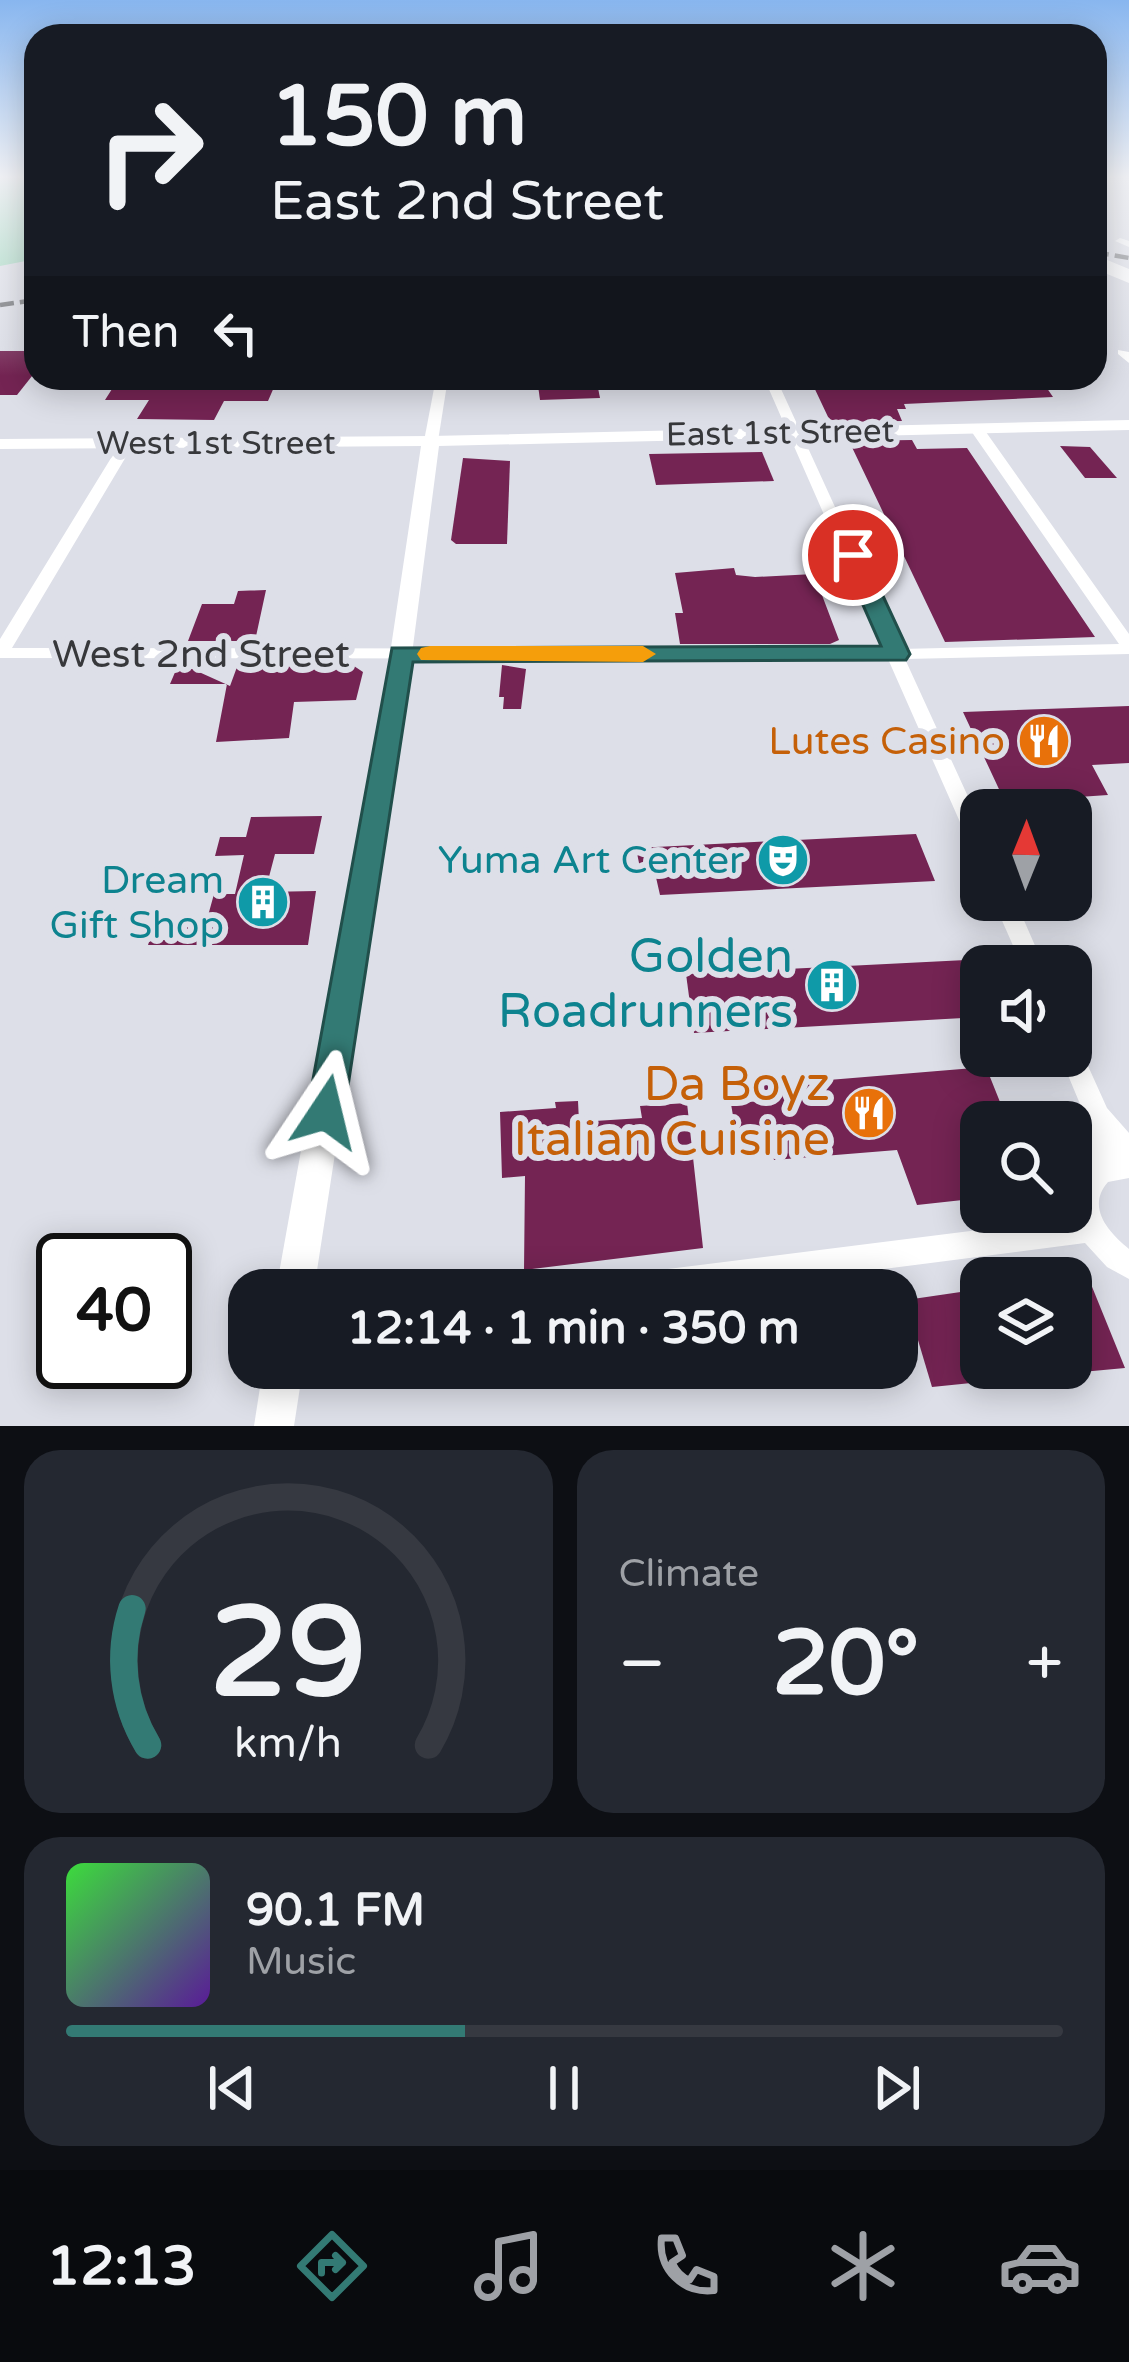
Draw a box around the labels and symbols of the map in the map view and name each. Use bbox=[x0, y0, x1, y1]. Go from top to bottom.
street label: East 1st Street bbox=[666, 412, 894, 454]
street label: West 1st Street bbox=[96, 424, 336, 463]
pin bbox=[802, 504, 904, 606]
street label: West 2nd Street bbox=[52, 631, 350, 678]
restaurant icon: Lutes Casino bbox=[1016, 713, 1072, 769]
place label: Lutes Casino bbox=[768, 718, 1005, 765]
north arrow bbox=[960, 789, 1092, 921]
theatre icon: Yuma Art Center bbox=[755, 832, 811, 888]
place label: Yuma Art Center bbox=[438, 837, 744, 884]
place label: Dream Gift Shop bbox=[49, 857, 224, 949]
building icon: Dream Gift Shop bbox=[235, 874, 291, 930]
place label: Golden Roadrunners bbox=[498, 928, 793, 1041]
building icon: Golden Roadrunners bbox=[804, 957, 860, 1013]
position arrow bbox=[263, 1049, 389, 1175]
place label: Da Boyz Italian Cuisine bbox=[514, 1056, 830, 1169]
restaurant icon: Da Boyz Italian Cuisine bbox=[841, 1085, 897, 1141]
speed limit sign: 40 bbox=[36, 1233, 192, 1389]

